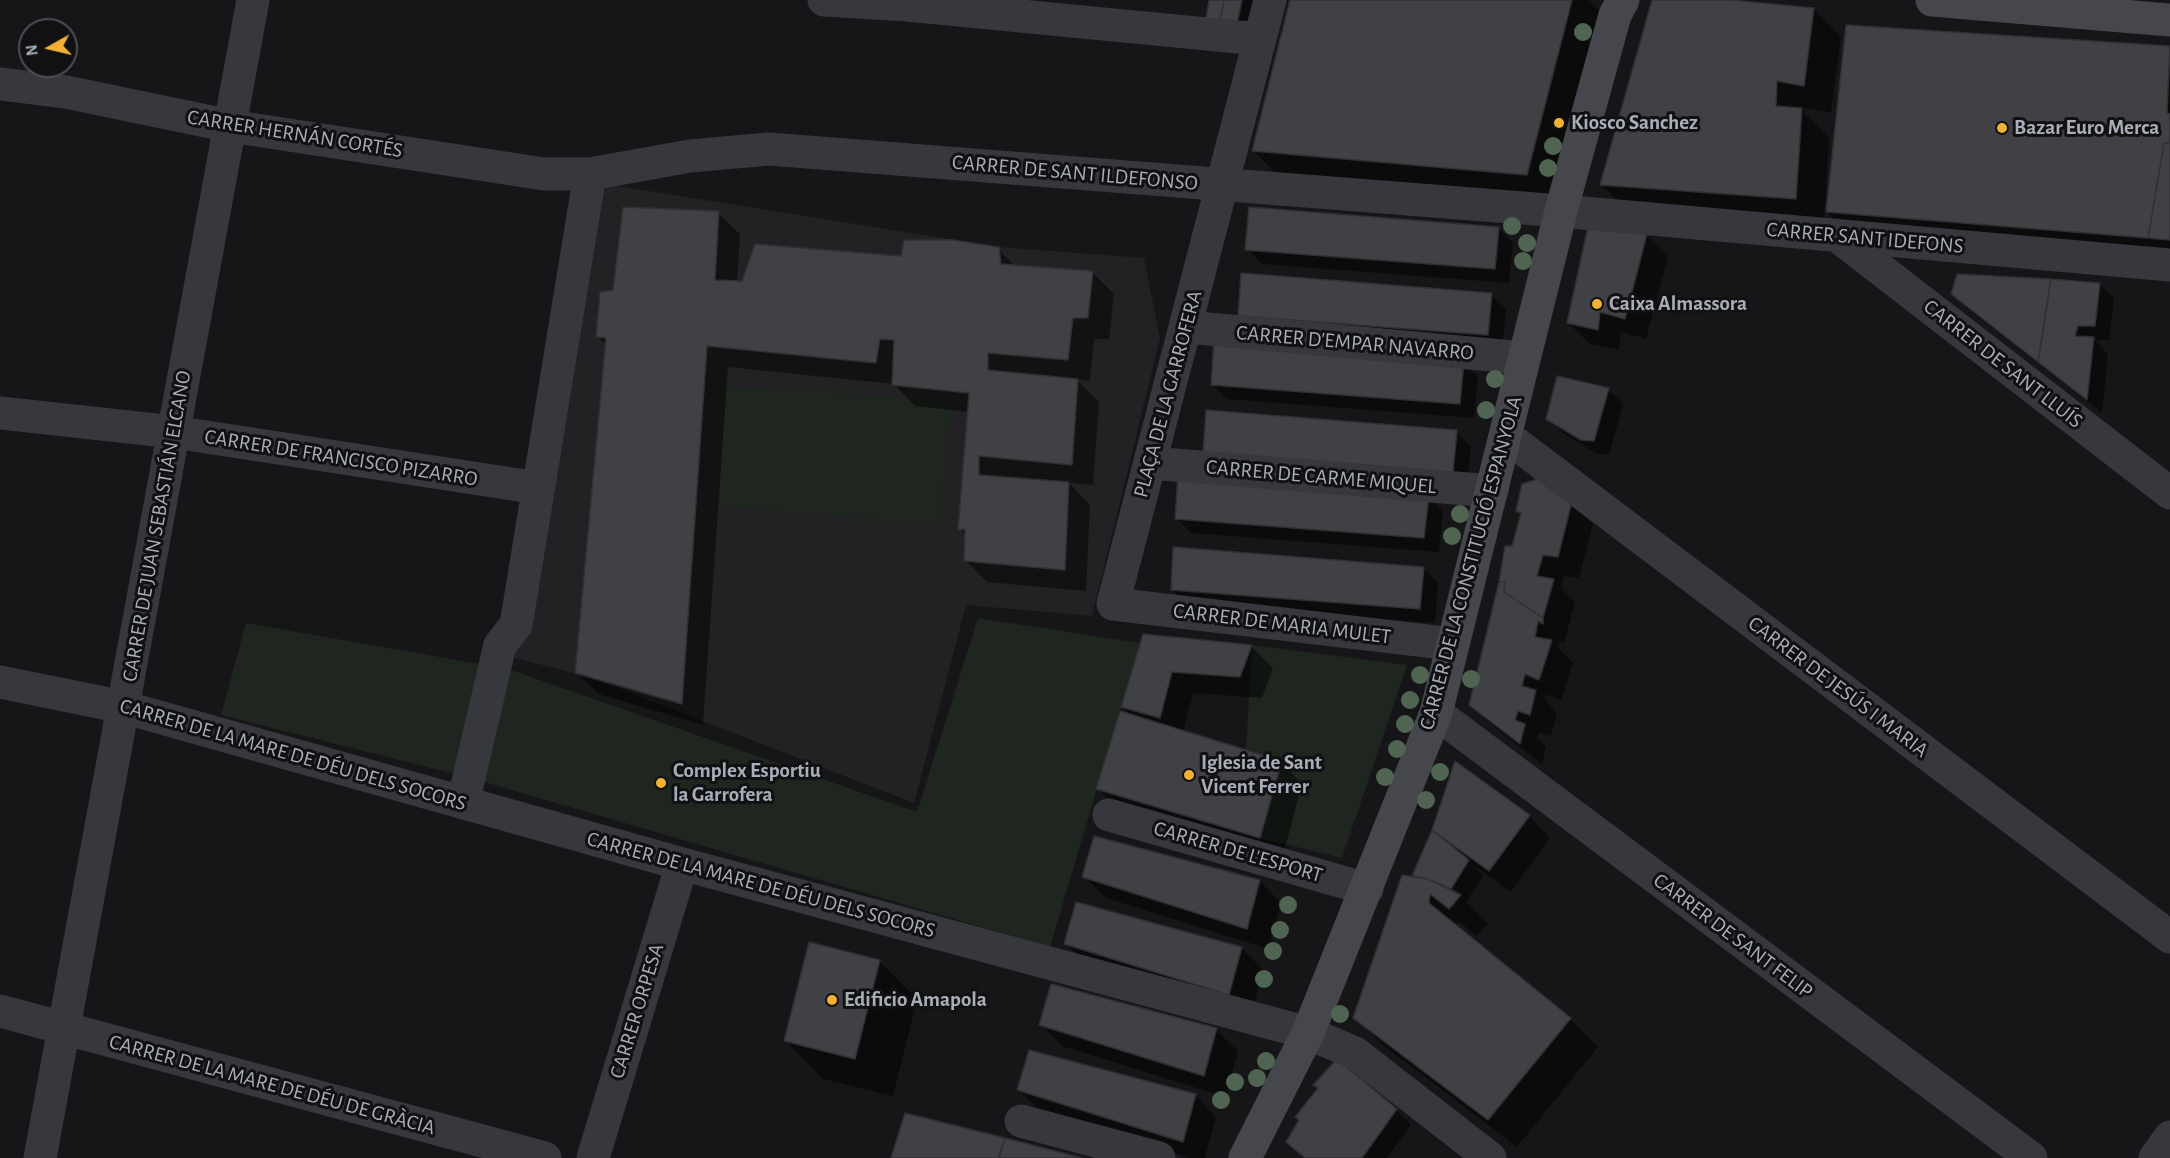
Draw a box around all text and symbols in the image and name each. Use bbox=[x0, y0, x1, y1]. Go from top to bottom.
north arrow bbox=[18, 18, 78, 78]
text: N bbox=[23, 44, 41, 57]
street label: CARRER HERNÁN CORTÉS bbox=[186, 105, 404, 163]
place label: Kiosco Sanchez bbox=[1571, 110, 1698, 136]
place label: Bazar Euro Merca bbox=[2014, 115, 2159, 141]
marker: Kiosco Sanchez bbox=[1552, 116, 1566, 130]
marker: Bazar Euro Merca bbox=[1995, 121, 2009, 135]
street label: CARRER DE SANT ILDEFONSO bbox=[951, 150, 1199, 196]
street label: CARRER SANT IDEFONS bbox=[1766, 217, 1964, 259]
street label: PLAÇA DE LA GARROFERA bbox=[1128, 288, 1208, 500]
place label: Caixa Almassora bbox=[1609, 291, 1747, 317]
street label: CARRER DE SANT LLUÍS bbox=[1918, 294, 2088, 434]
marker: Caixa Almassora bbox=[1590, 297, 1604, 311]
street label: CARRER D'EMPAR NAVARRO bbox=[1235, 320, 1475, 366]
street label: CARRER DE JUAN SEBASTIÁN ELCANO bbox=[117, 369, 197, 683]
street label: CARRER DE LA CONSTITUCIÓ ESPANYOLA bbox=[1414, 393, 1528, 733]
street label: CARRER DE FRANCISCO PIZARRO bbox=[203, 424, 479, 492]
street label: CARRER DE CARME MIQUEL bbox=[1205, 454, 1437, 500]
street label: CARRER DE MARIA MULET bbox=[1172, 598, 1392, 650]
street label: CARRER DE JESÚS I MARIA bbox=[1743, 611, 1933, 763]
street label: CARRER DE LA MARE DE DÉU DELS SOCORS bbox=[117, 693, 469, 817]
place label: Iglesia de Sant Vicent Ferrer bbox=[1201, 750, 1322, 800]
place label: Complex Esportiu la Garrofera bbox=[673, 758, 821, 808]
marker: Iglesia de Sant Vicent Ferrer bbox=[1182, 768, 1196, 782]
marker: Complex Esportiu la Garrofera bbox=[654, 776, 668, 790]
street label: CARRER DE L'ESPORT bbox=[1151, 816, 1325, 888]
street label: CARRER DE LA MARE DE DÉU DELS SOCORS bbox=[584, 826, 938, 944]
street label: CARRER DE SANT FELIP bbox=[1648, 868, 1818, 1004]
street label: CARRER ORPESA bbox=[605, 941, 669, 1081]
place label: Edificio Amapola bbox=[844, 987, 987, 1013]
marker: Edificio Amapola bbox=[825, 993, 839, 1007]
street label: CARRER DE LA MARE DE DÉU DE GRÀCIA bbox=[106, 1029, 438, 1141]

